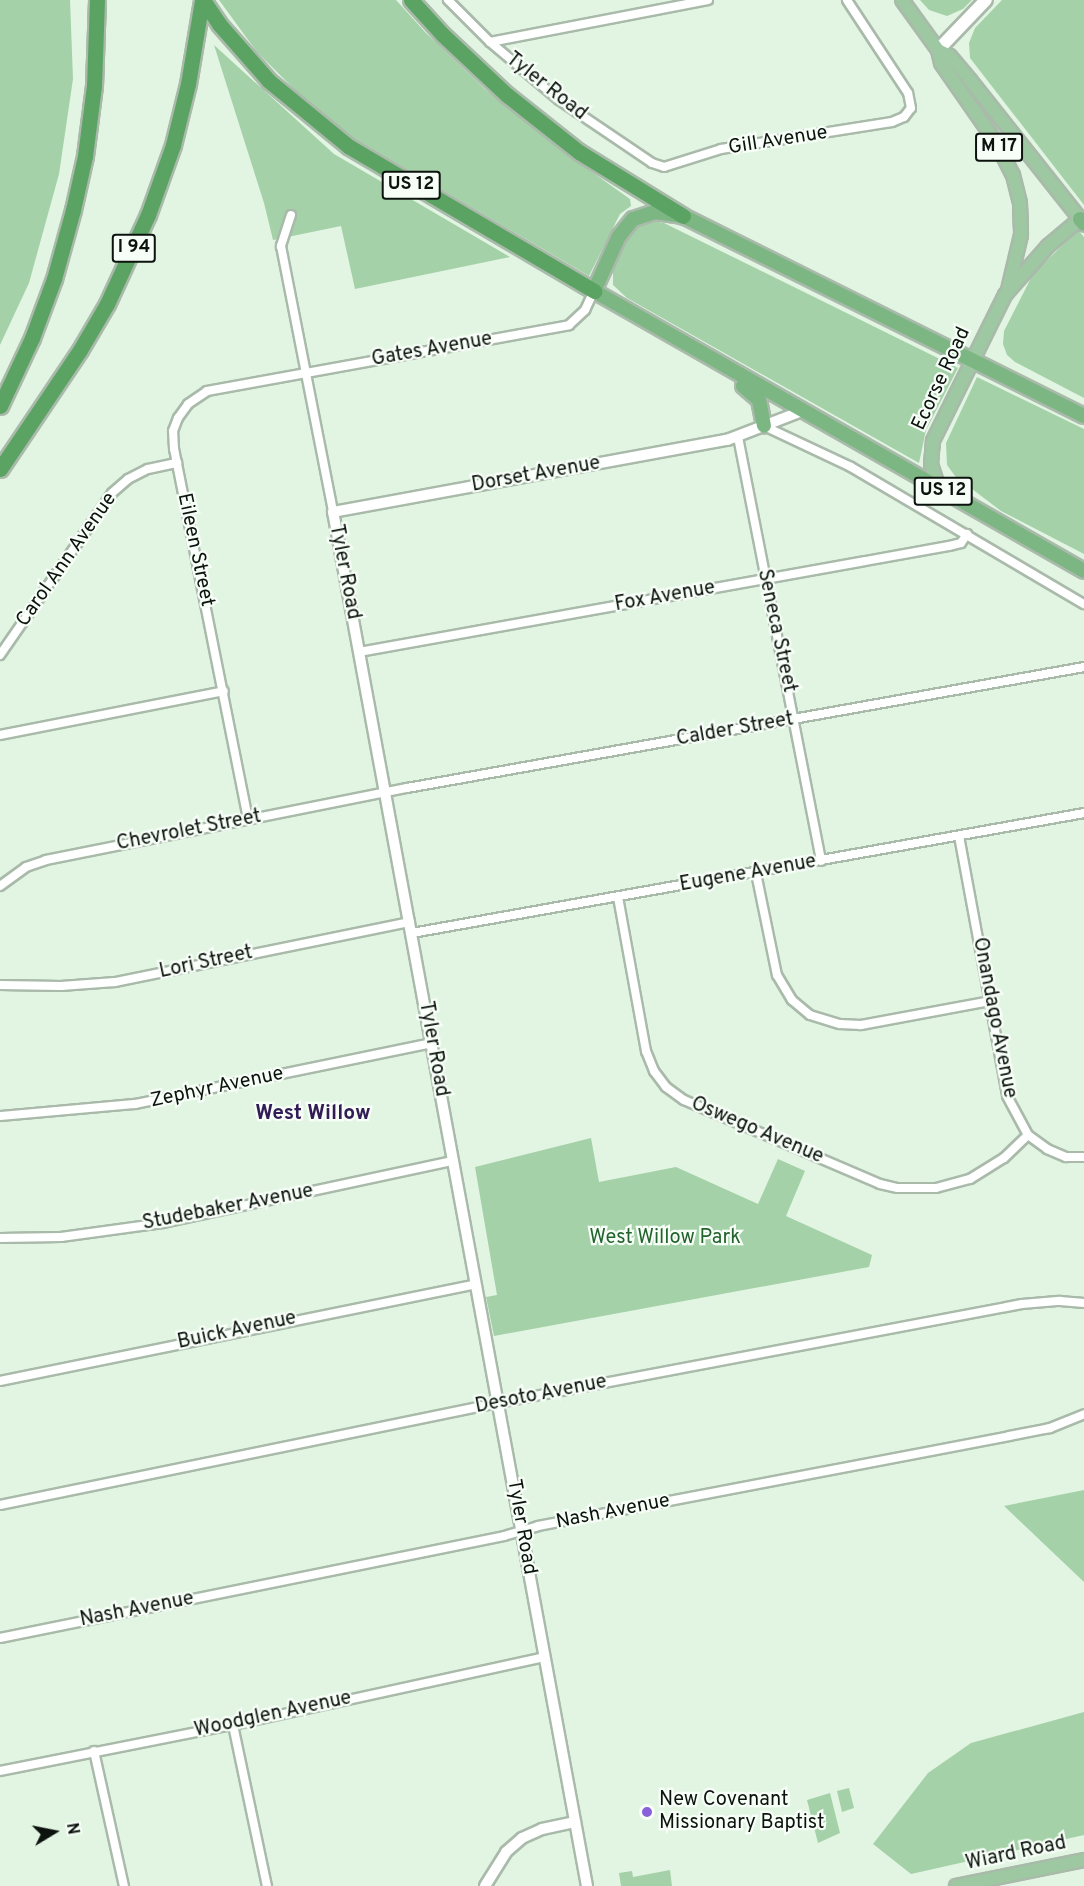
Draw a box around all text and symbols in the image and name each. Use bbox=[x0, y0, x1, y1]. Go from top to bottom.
street label: Tyler Road bbox=[501, 48, 591, 126]
street label: Gill Avenue bbox=[726, 121, 830, 161]
road number: M 17 bbox=[975, 132, 1023, 162]
road number: US 12 bbox=[381, 170, 441, 200]
road number: I 94 bbox=[112, 233, 156, 263]
street label: Ecorse Road bbox=[908, 324, 976, 434]
street label: Gates Avenue bbox=[369, 328, 495, 372]
street label: Dorset Avenue bbox=[469, 452, 603, 498]
road number: US 12 bbox=[913, 476, 973, 506]
street label: Carol Ann Avenue bbox=[11, 488, 123, 632]
street label: Eileen Street bbox=[171, 491, 219, 609]
street label: Tyler Road bbox=[323, 522, 365, 622]
street label: Seneca Street bbox=[751, 567, 801, 695]
street label: Fox Avenue bbox=[613, 576, 717, 618]
street label: Calder Street bbox=[675, 708, 795, 752]
street label: Chevrolet Street bbox=[115, 805, 263, 857]
street label: Eugene Avenue bbox=[677, 850, 819, 898]
street label: Onandago Avenue bbox=[967, 935, 1021, 1101]
street label: Lori Street bbox=[157, 941, 255, 985]
street label: Tyler Road bbox=[413, 999, 453, 1099]
street label: Zephyr Avenue bbox=[148, 1062, 286, 1114]
street label: Oswego Avenue bbox=[687, 1092, 827, 1170]
district label: West Willow bbox=[255, 1101, 371, 1127]
street label: Studebaker Avenue bbox=[140, 1180, 316, 1236]
park label: West Willow Park bbox=[589, 1226, 741, 1250]
street label: Buick Avenue bbox=[175, 1307, 299, 1355]
street label: Desoto Avenue bbox=[473, 1370, 609, 1420]
street label: Tyler Road bbox=[501, 1477, 541, 1577]
street label: Nash Avenue bbox=[554, 1489, 672, 1535]
street label: Nash Avenue bbox=[78, 1587, 196, 1633]
street label: Woodglen Avenue bbox=[192, 1687, 354, 1743]
place label: New Covenant Missionary Baptist bbox=[659, 1788, 825, 1835]
north arrow bbox=[24, 1802, 84, 1862]
marker: New Covenant Missionary Baptist bbox=[640, 1805, 654, 1819]
text: N bbox=[61, 1821, 83, 1836]
street label: Wiard Road bbox=[964, 1832, 1068, 1876]

